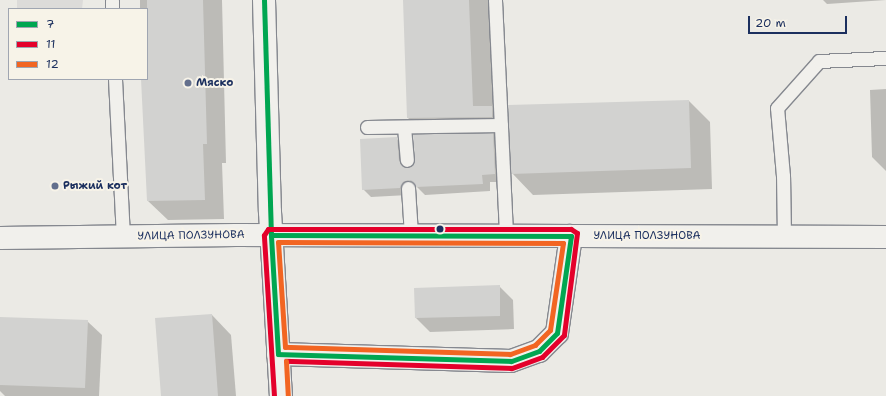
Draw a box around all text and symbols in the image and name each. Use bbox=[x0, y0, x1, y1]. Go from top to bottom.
legend bbox=[8, 8, 148, 80]
scale bar bbox=[750, 8, 849, 34]
text: 20 m bbox=[755, 15, 786, 31]
text: 7 bbox=[46, 16, 54, 32]
text: 11 bbox=[46, 36, 56, 52]
text: 12 bbox=[46, 56, 59, 72]
place label: Мяско bbox=[196, 76, 233, 90]
marker: Мяско bbox=[183, 78, 193, 88]
place label: Рыжий кот bbox=[63, 179, 127, 193]
marker: Рыжий кот bbox=[50, 181, 60, 191]
unlabelled marker bbox=[435, 224, 445, 234]
street label: УЛИЦА ПОЛЗУНОВА bbox=[137, 228, 245, 244]
street label: УЛИЦА ПОЛЗУНОВА bbox=[593, 229, 701, 243]

